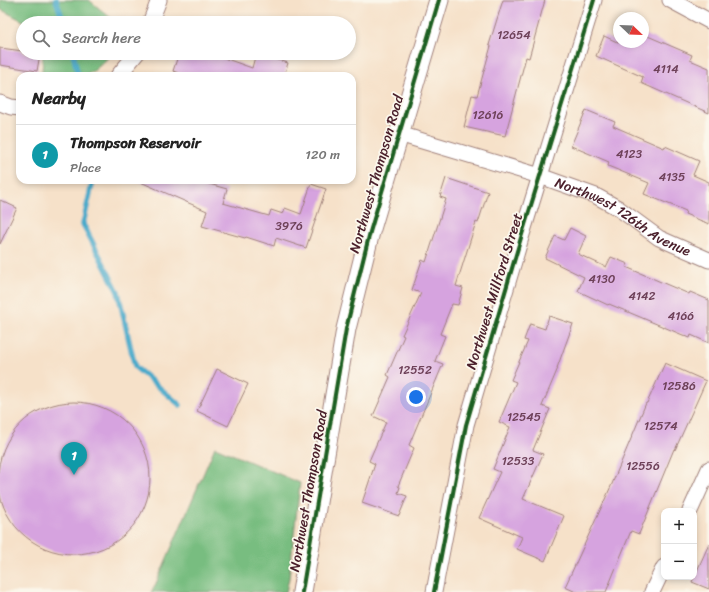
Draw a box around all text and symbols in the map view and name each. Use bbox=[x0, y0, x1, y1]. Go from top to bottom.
north arrow bbox=[613, 12, 649, 48]
search box bbox=[16, 16, 356, 60]
house number: 12654 bbox=[497, 24, 531, 46]
text: Search here bbox=[62, 25, 141, 51]
icon: search bbox=[30, 27, 52, 49]
house number: 4114 bbox=[653, 58, 679, 80]
text: Nearby bbox=[32, 83, 86, 113]
street label: Northwest Thompson Road bbox=[342, 91, 411, 256]
house number: 12616 bbox=[473, 104, 504, 126]
text: Thompson Reservoir bbox=[70, 130, 201, 156]
text: 1 bbox=[42, 143, 48, 166]
text: 120 m bbox=[305, 143, 340, 166]
house number: 4123 bbox=[616, 143, 642, 165]
text: Place bbox=[70, 156, 101, 179]
house number: 4135 bbox=[659, 166, 685, 188]
street label: Northwest 126th Avenue bbox=[551, 170, 695, 264]
street label: Northwest Millford Street bbox=[459, 210, 530, 373]
house number: 3976 bbox=[275, 215, 303, 237]
house number: 4130 bbox=[589, 268, 616, 290]
house number: 4142 bbox=[628, 285, 656, 307]
house number: 4166 bbox=[668, 305, 694, 327]
house number: 12552 bbox=[398, 359, 432, 381]
house number: 12586 bbox=[662, 375, 696, 397]
your location bbox=[406, 387, 426, 407]
house number: 12545 bbox=[507, 406, 541, 428]
street label: Northwest Thompson Road bbox=[282, 407, 335, 574]
house number: 12574 bbox=[644, 415, 678, 437]
pin: 1 bbox=[61, 442, 87, 475]
house number: 12533 bbox=[502, 450, 535, 472]
house number: 12556 bbox=[626, 455, 660, 477]
map controls bbox=[661, 508, 697, 580]
button: + bbox=[661, 508, 697, 544]
button: − bbox=[661, 544, 697, 580]

